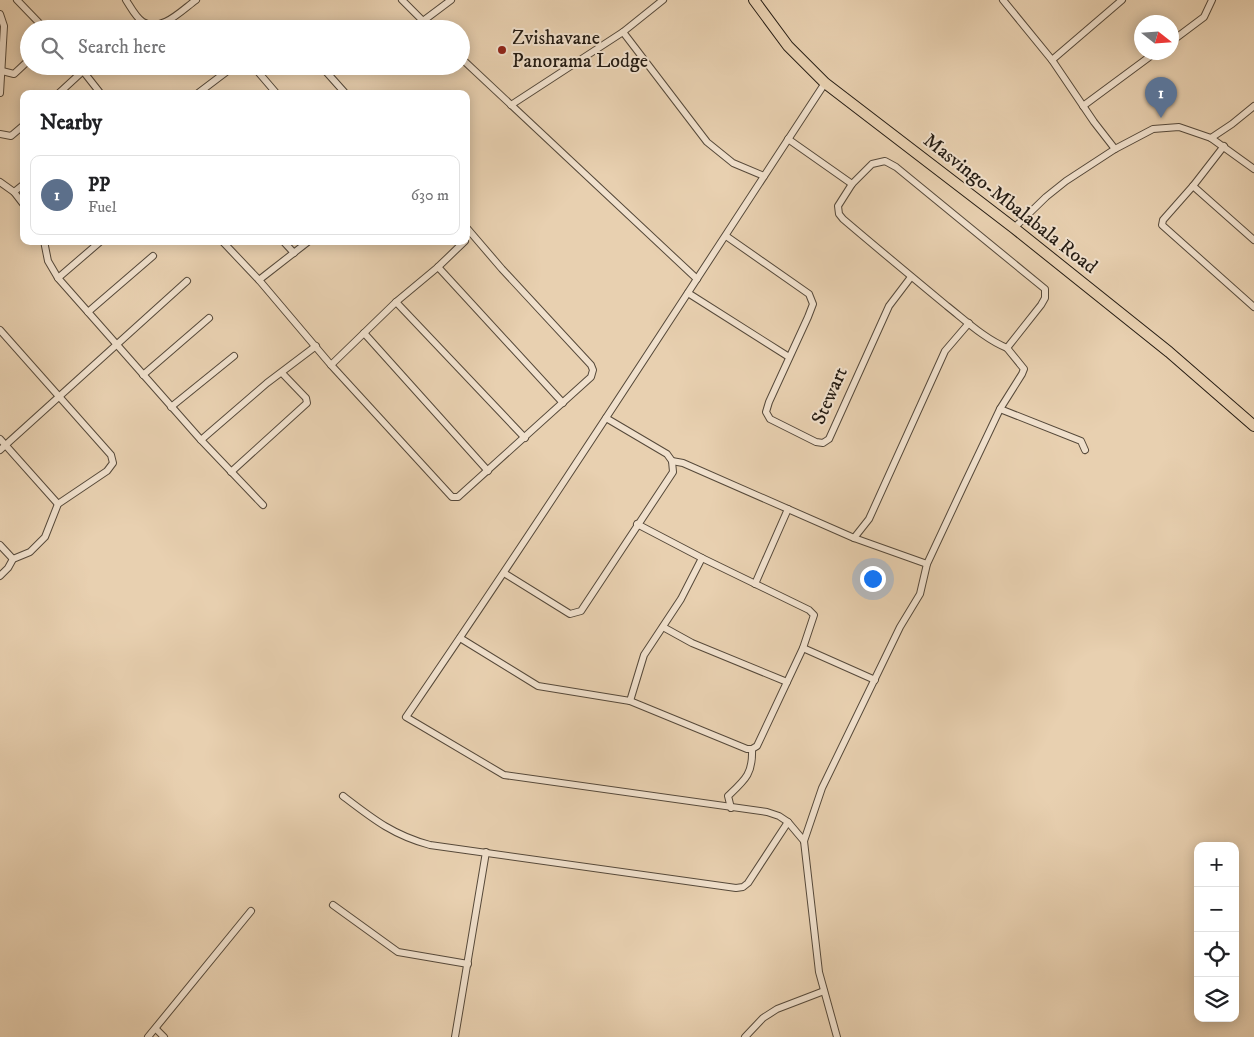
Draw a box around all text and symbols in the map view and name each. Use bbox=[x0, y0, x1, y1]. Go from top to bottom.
north arrow bbox=[1134, 15, 1179, 60]
search box bbox=[20, 20, 470, 75]
place label: Zvishavane Panorama Lodge bbox=[512, 26, 648, 74]
icon: search bbox=[38, 34, 66, 62]
text: Search here bbox=[78, 36, 166, 59]
marker: Zvishavane Panorama Lodge bbox=[496, 44, 508, 56]
pin: 1 bbox=[1145, 77, 1177, 118]
text: Nearby bbox=[40, 110, 102, 136]
street label: Masvingo-Mbalabala Road bbox=[918, 128, 1102, 280]
text: PP bbox=[88, 174, 110, 197]
text: 1 bbox=[54, 185, 60, 205]
text: 630 m bbox=[411, 185, 449, 205]
text: Fuel bbox=[88, 197, 117, 217]
street label: Stewart bbox=[806, 363, 854, 429]
your location bbox=[860, 566, 886, 592]
map controls bbox=[1194, 842, 1239, 1022]
button: + bbox=[1194, 842, 1239, 887]
button: − bbox=[1194, 887, 1239, 932]
button: locate bbox=[1194, 932, 1239, 977]
button: layers bbox=[1194, 977, 1239, 1022]

